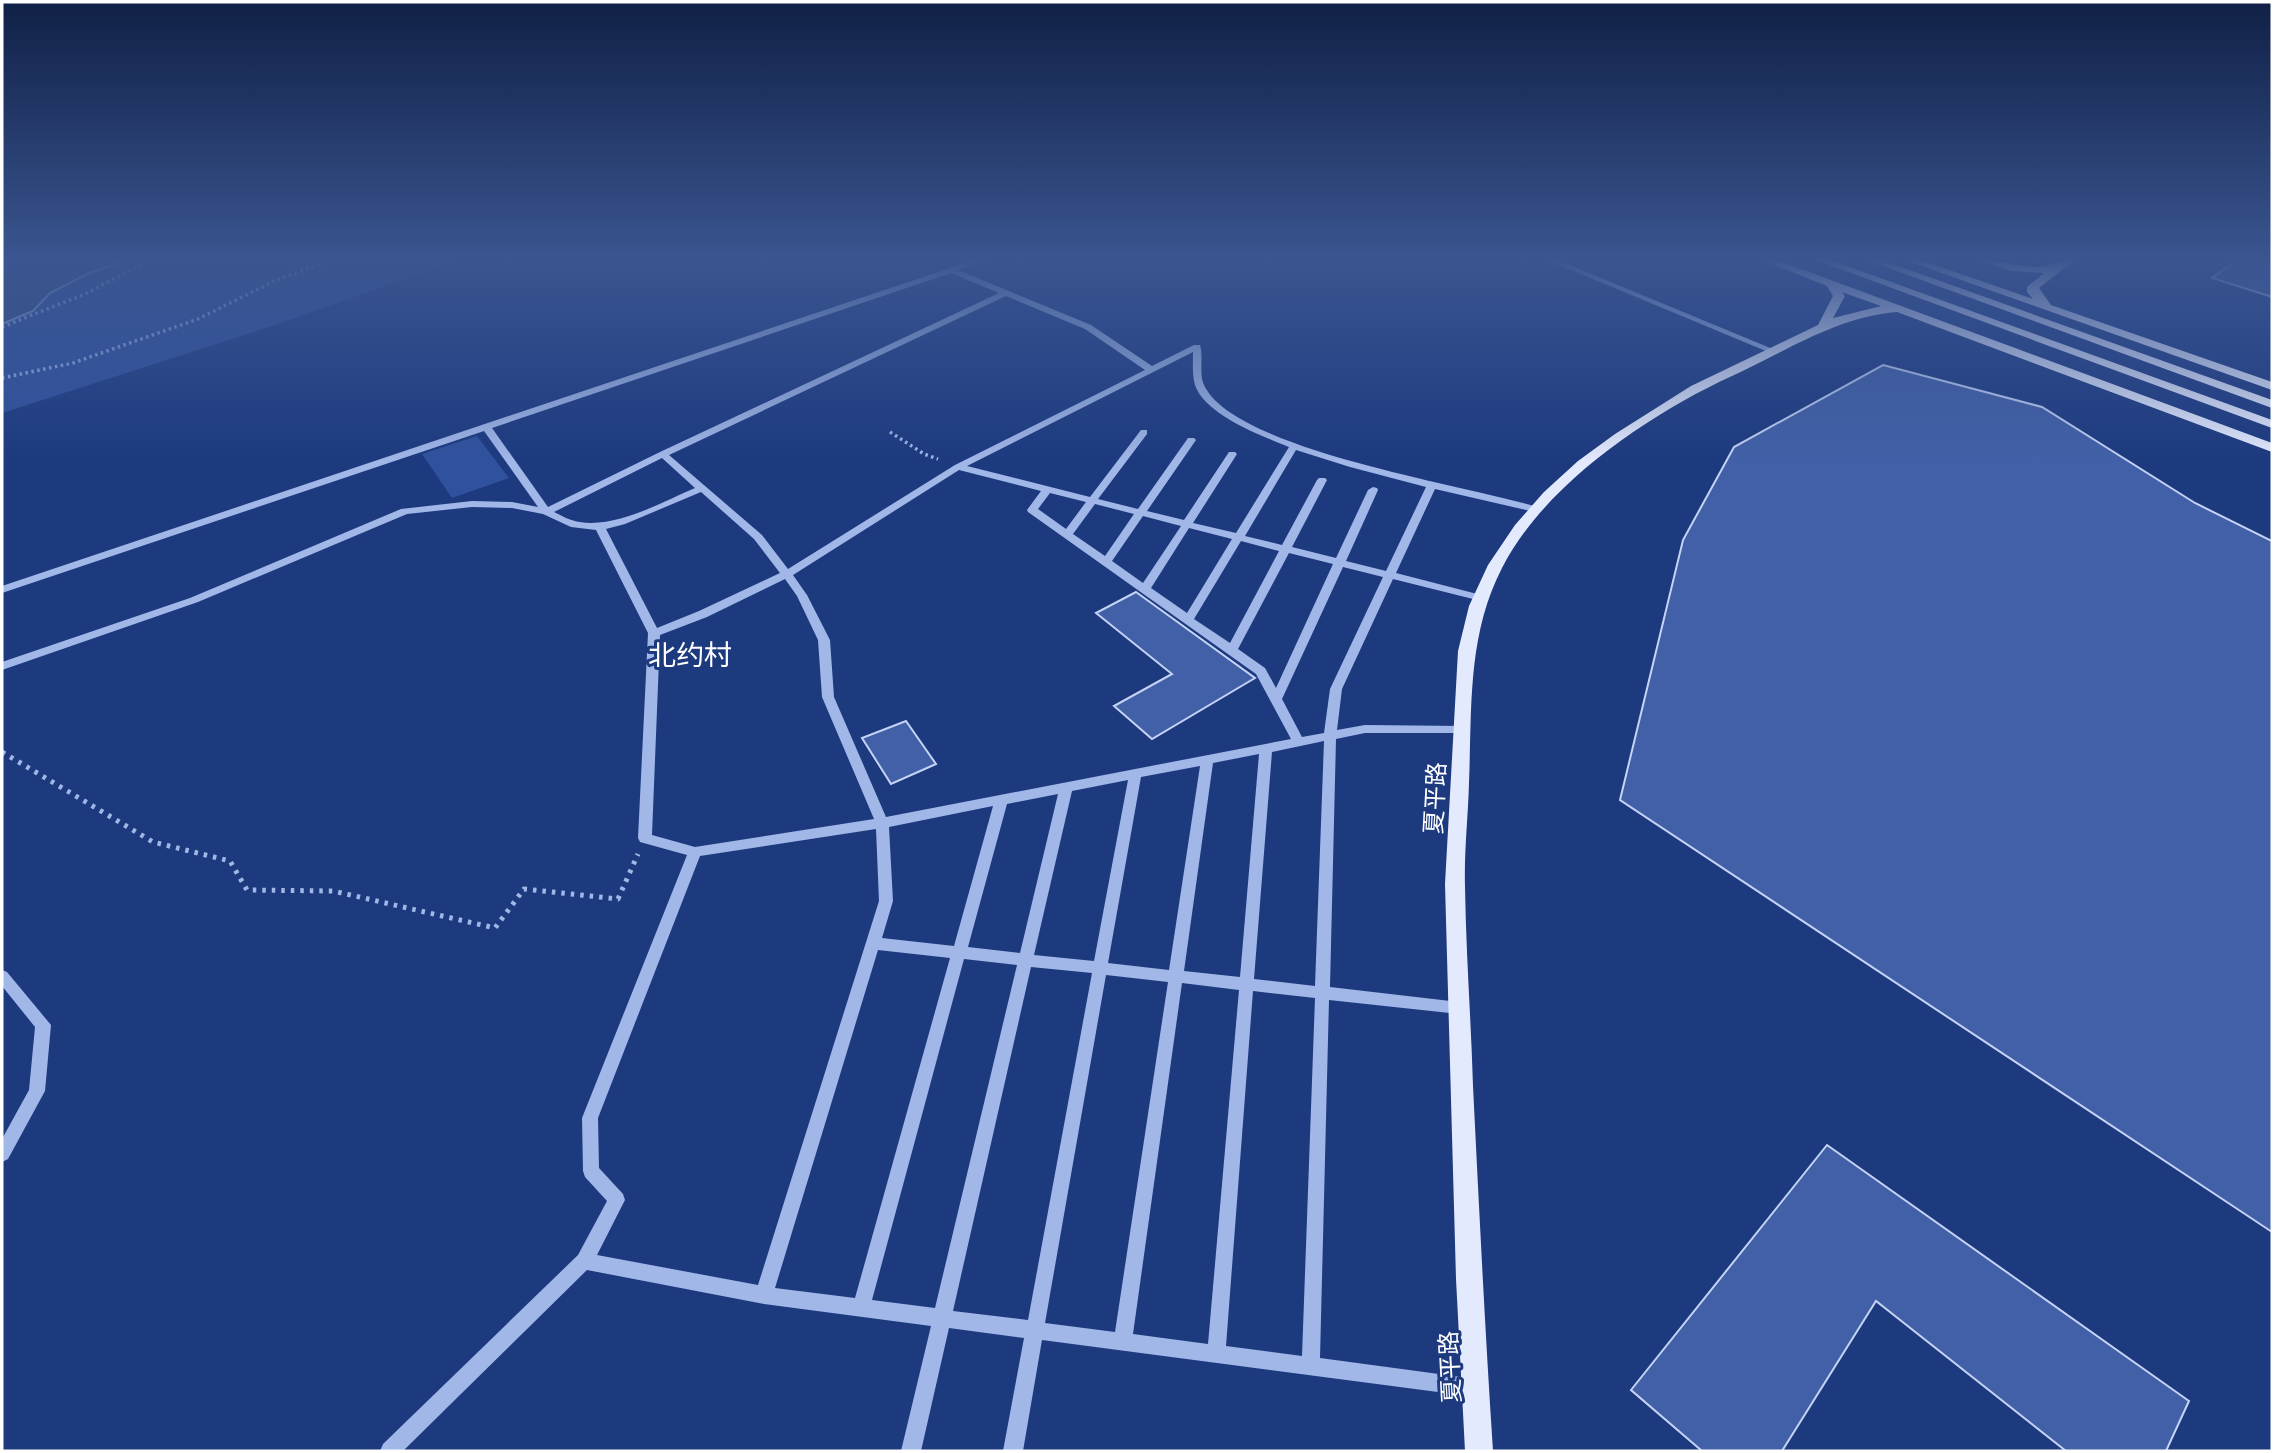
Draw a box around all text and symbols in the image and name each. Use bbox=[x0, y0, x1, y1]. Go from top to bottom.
district label: 北约村 bbox=[648, 639, 732, 671]
street label: 夏平路 bbox=[1420, 761, 1450, 835]
street label: 夏平路 bbox=[1435, 1330, 1465, 1404]

